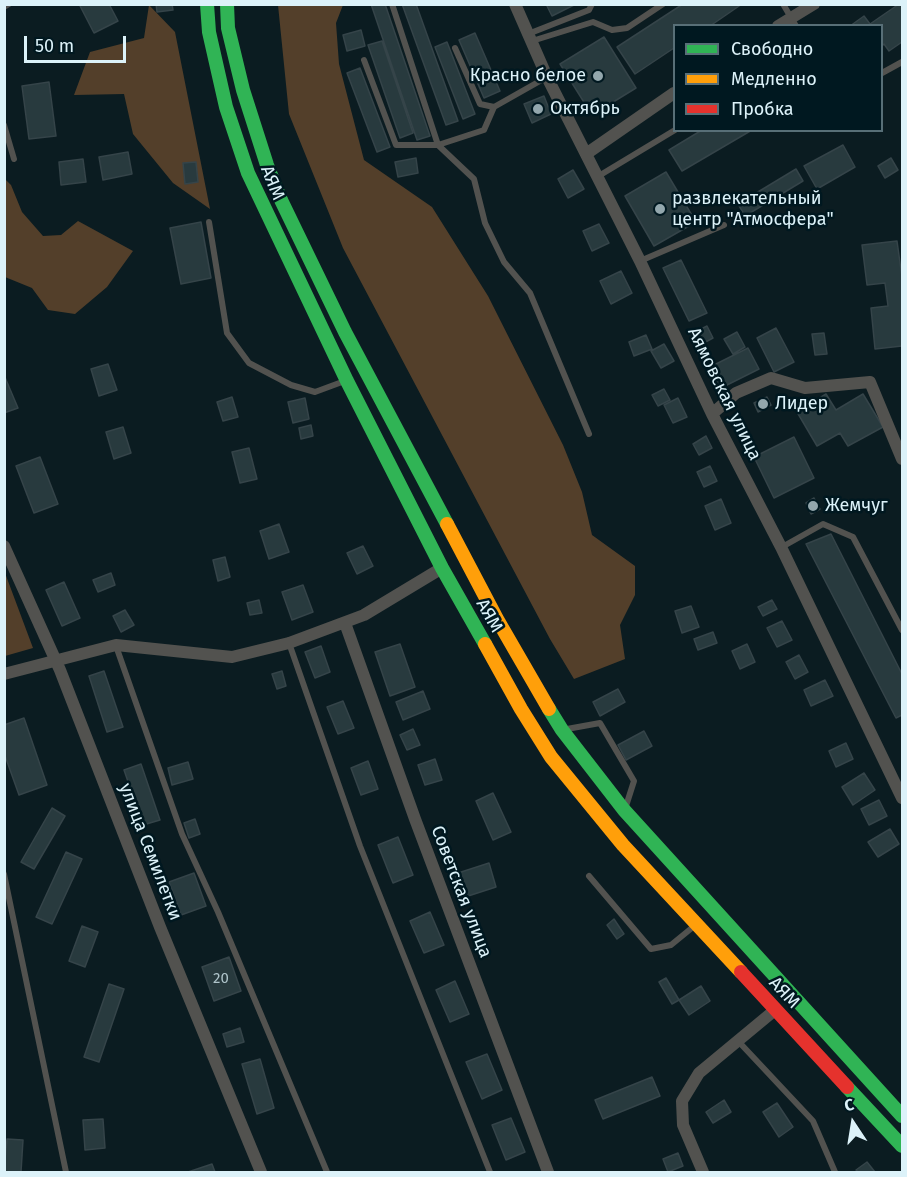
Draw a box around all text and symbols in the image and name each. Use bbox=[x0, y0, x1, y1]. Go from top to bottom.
scale bar bbox=[27, 24, 129, 62]
legend bbox=[673, 24, 883, 132]
text: 50 m bbox=[35, 35, 74, 57]
text: Свободно bbox=[731, 38, 813, 60]
place label: Красно белое bbox=[470, 65, 586, 87]
text: Медленно bbox=[731, 68, 817, 90]
marker: Красно белое bbox=[591, 69, 605, 83]
place label: Октябрь bbox=[550, 98, 620, 120]
text: Пробка bbox=[731, 98, 794, 120]
marker: Октябрь bbox=[531, 102, 545, 116]
street label: АЯМ bbox=[255, 163, 289, 203]
place label: развлекательный центр "Атмосфера" bbox=[672, 188, 834, 230]
marker: развлекательный центр "Атмосфера" bbox=[653, 202, 667, 216]
street label: Аямовская улица bbox=[682, 324, 766, 464]
place label: Лидер bbox=[775, 393, 828, 415]
marker: Лидер bbox=[756, 397, 770, 411]
place label: Жемчуг bbox=[825, 495, 888, 517]
marker: Жемчуг bbox=[806, 499, 820, 513]
street label: АЯМ bbox=[471, 595, 507, 637]
street label: улица Семилетки bbox=[114, 780, 186, 924]
street label: Советская улица bbox=[426, 823, 496, 961]
house number: 20 bbox=[213, 970, 229, 988]
street label: АЯМ bbox=[764, 973, 804, 1013]
north arrow bbox=[823, 1093, 883, 1153]
text: С bbox=[843, 1095, 856, 1115]

